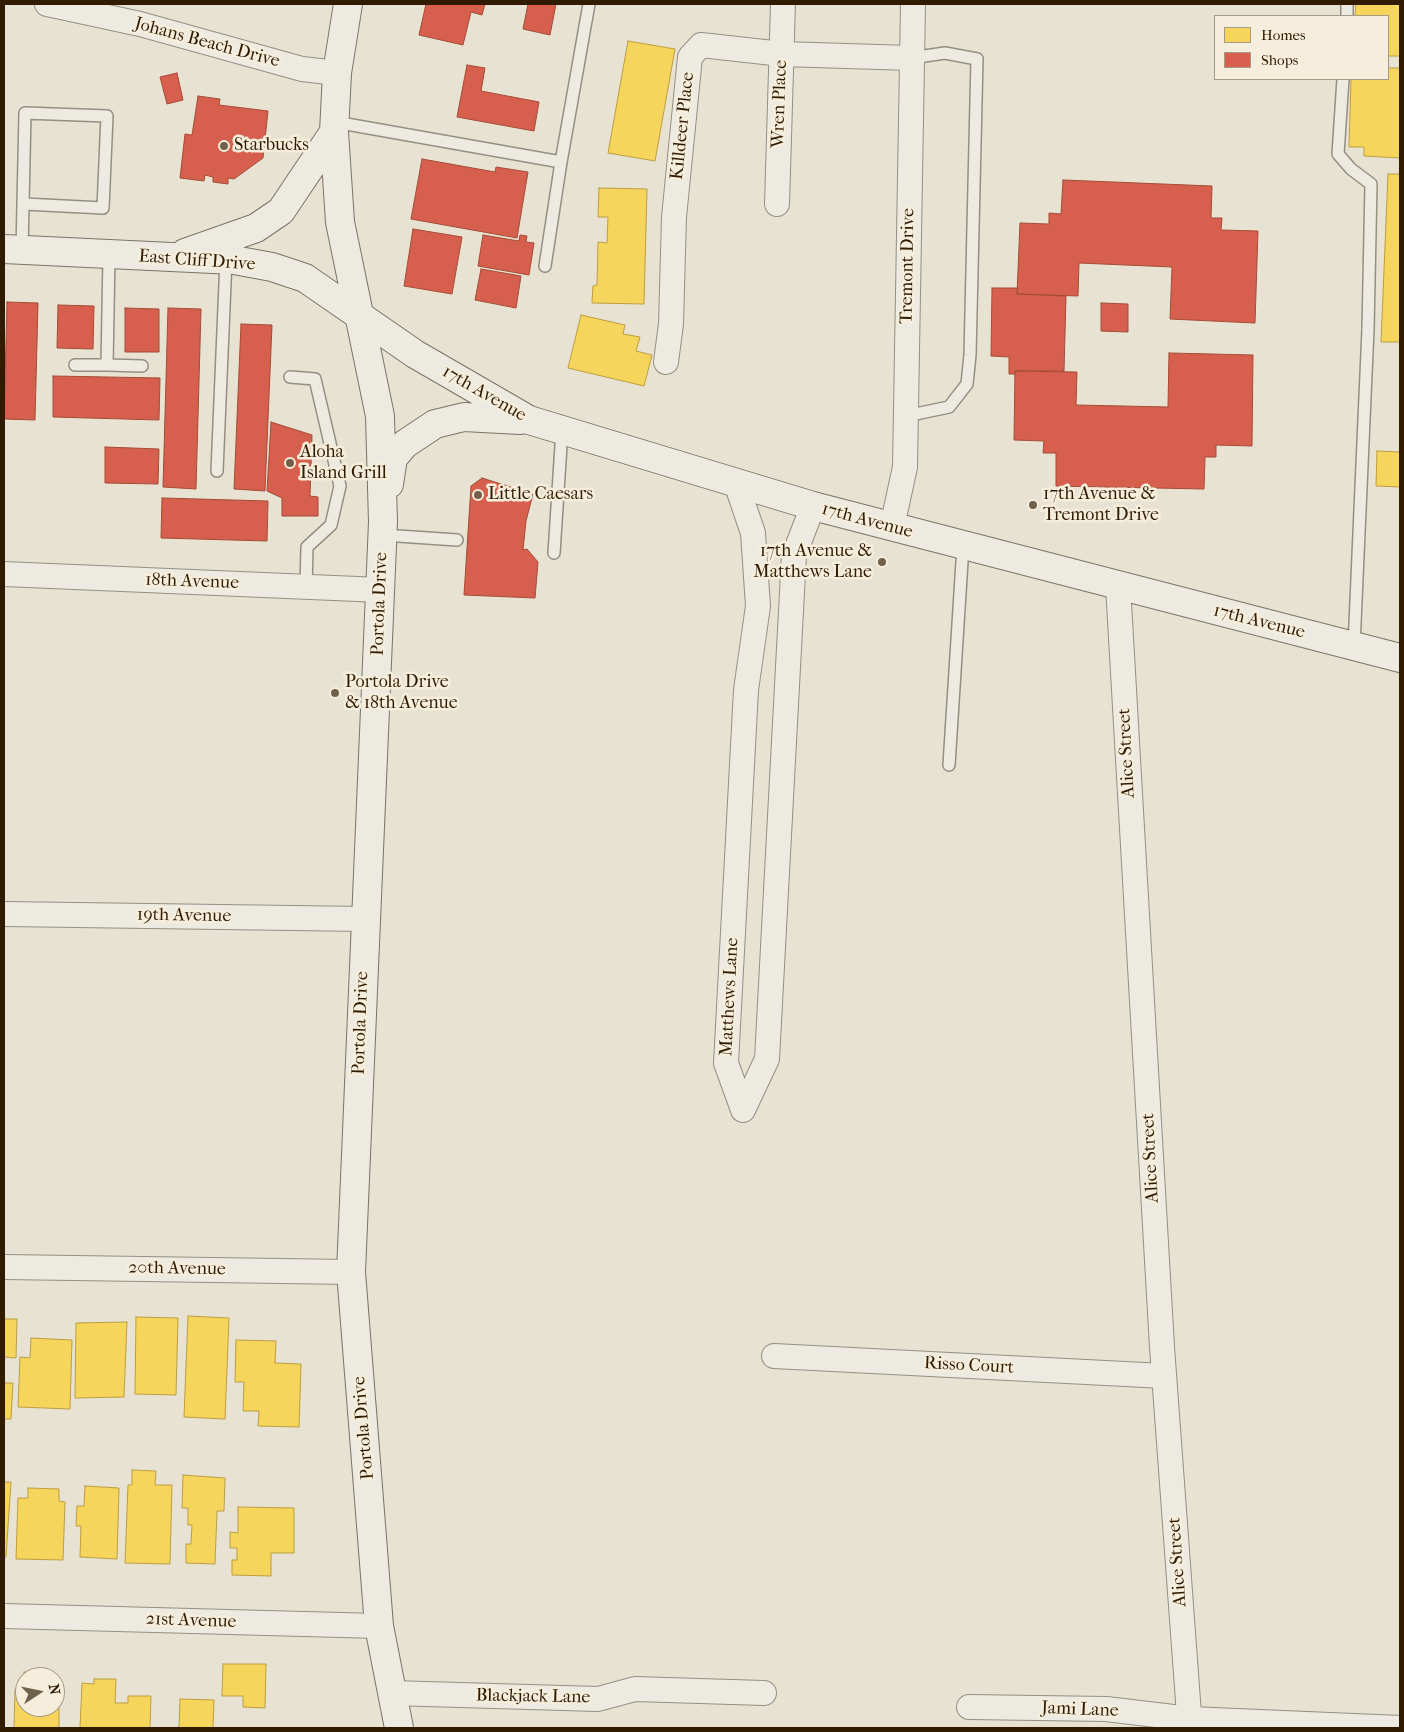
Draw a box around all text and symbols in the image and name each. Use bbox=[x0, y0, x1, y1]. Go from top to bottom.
street label: Johans Beach Drive bbox=[132, 13, 282, 73]
legend bbox=[1214, 15, 1389, 80]
text: Homes bbox=[1261, 26, 1306, 44]
text: Shops bbox=[1261, 51, 1298, 69]
street label: Wren Place bbox=[768, 59, 792, 149]
street label: Killdeer Place bbox=[667, 71, 699, 181]
place label: Starbucks bbox=[234, 135, 309, 157]
marker: Starbucks bbox=[218, 140, 230, 152]
street label: Tremont Drive bbox=[896, 208, 920, 324]
street label: East Cliff Drive bbox=[138, 246, 256, 276]
street label: 17th Avenue bbox=[438, 361, 530, 427]
place label: Aloha Island Grill bbox=[300, 442, 387, 484]
marker: Aloha Island Grill bbox=[284, 457, 296, 469]
place label: Little Caesars bbox=[488, 484, 593, 506]
place label: 17th Avenue & Tremont Drive bbox=[1043, 484, 1159, 526]
marker: Little Caesars bbox=[472, 489, 484, 501]
street label: 17th Avenue bbox=[819, 498, 915, 544]
marker: 17th Avenue & Tremont Drive bbox=[1027, 499, 1039, 511]
place label: 17th Avenue & Matthews Lane bbox=[753, 541, 872, 584]
street label: Portola Drive bbox=[367, 552, 393, 656]
marker: 17th Avenue & Matthews Lane bbox=[876, 556, 888, 568]
street label: 18th Avenue bbox=[145, 570, 239, 594]
street label: 17th Avenue bbox=[1211, 600, 1307, 644]
place label: Portola Drive & 18th Avenue bbox=[345, 672, 458, 714]
marker: Portola Drive & 18th Avenue bbox=[329, 687, 341, 699]
street label: Alice Street bbox=[1114, 707, 1140, 799]
street label: 19th Avenue bbox=[137, 904, 231, 928]
street label: Matthews Lane bbox=[716, 937, 744, 1057]
street label: Portola Drive bbox=[348, 971, 374, 1075]
street label: Alice Street bbox=[1138, 1112, 1164, 1204]
street label: 20th Avenue bbox=[128, 1257, 226, 1281]
street label: Risso Court bbox=[923, 1353, 1015, 1379]
street label: Portola Drive bbox=[349, 1375, 379, 1481]
street label: Alice Street bbox=[1164, 1516, 1192, 1608]
street label: 21st Avenue bbox=[145, 1609, 237, 1633]
north arrow bbox=[15, 1667, 65, 1717]
text: N bbox=[45, 1682, 64, 1696]
street label: Blackjack Lane bbox=[476, 1685, 590, 1709]
street label: Jami Lane bbox=[1041, 1698, 1119, 1722]

